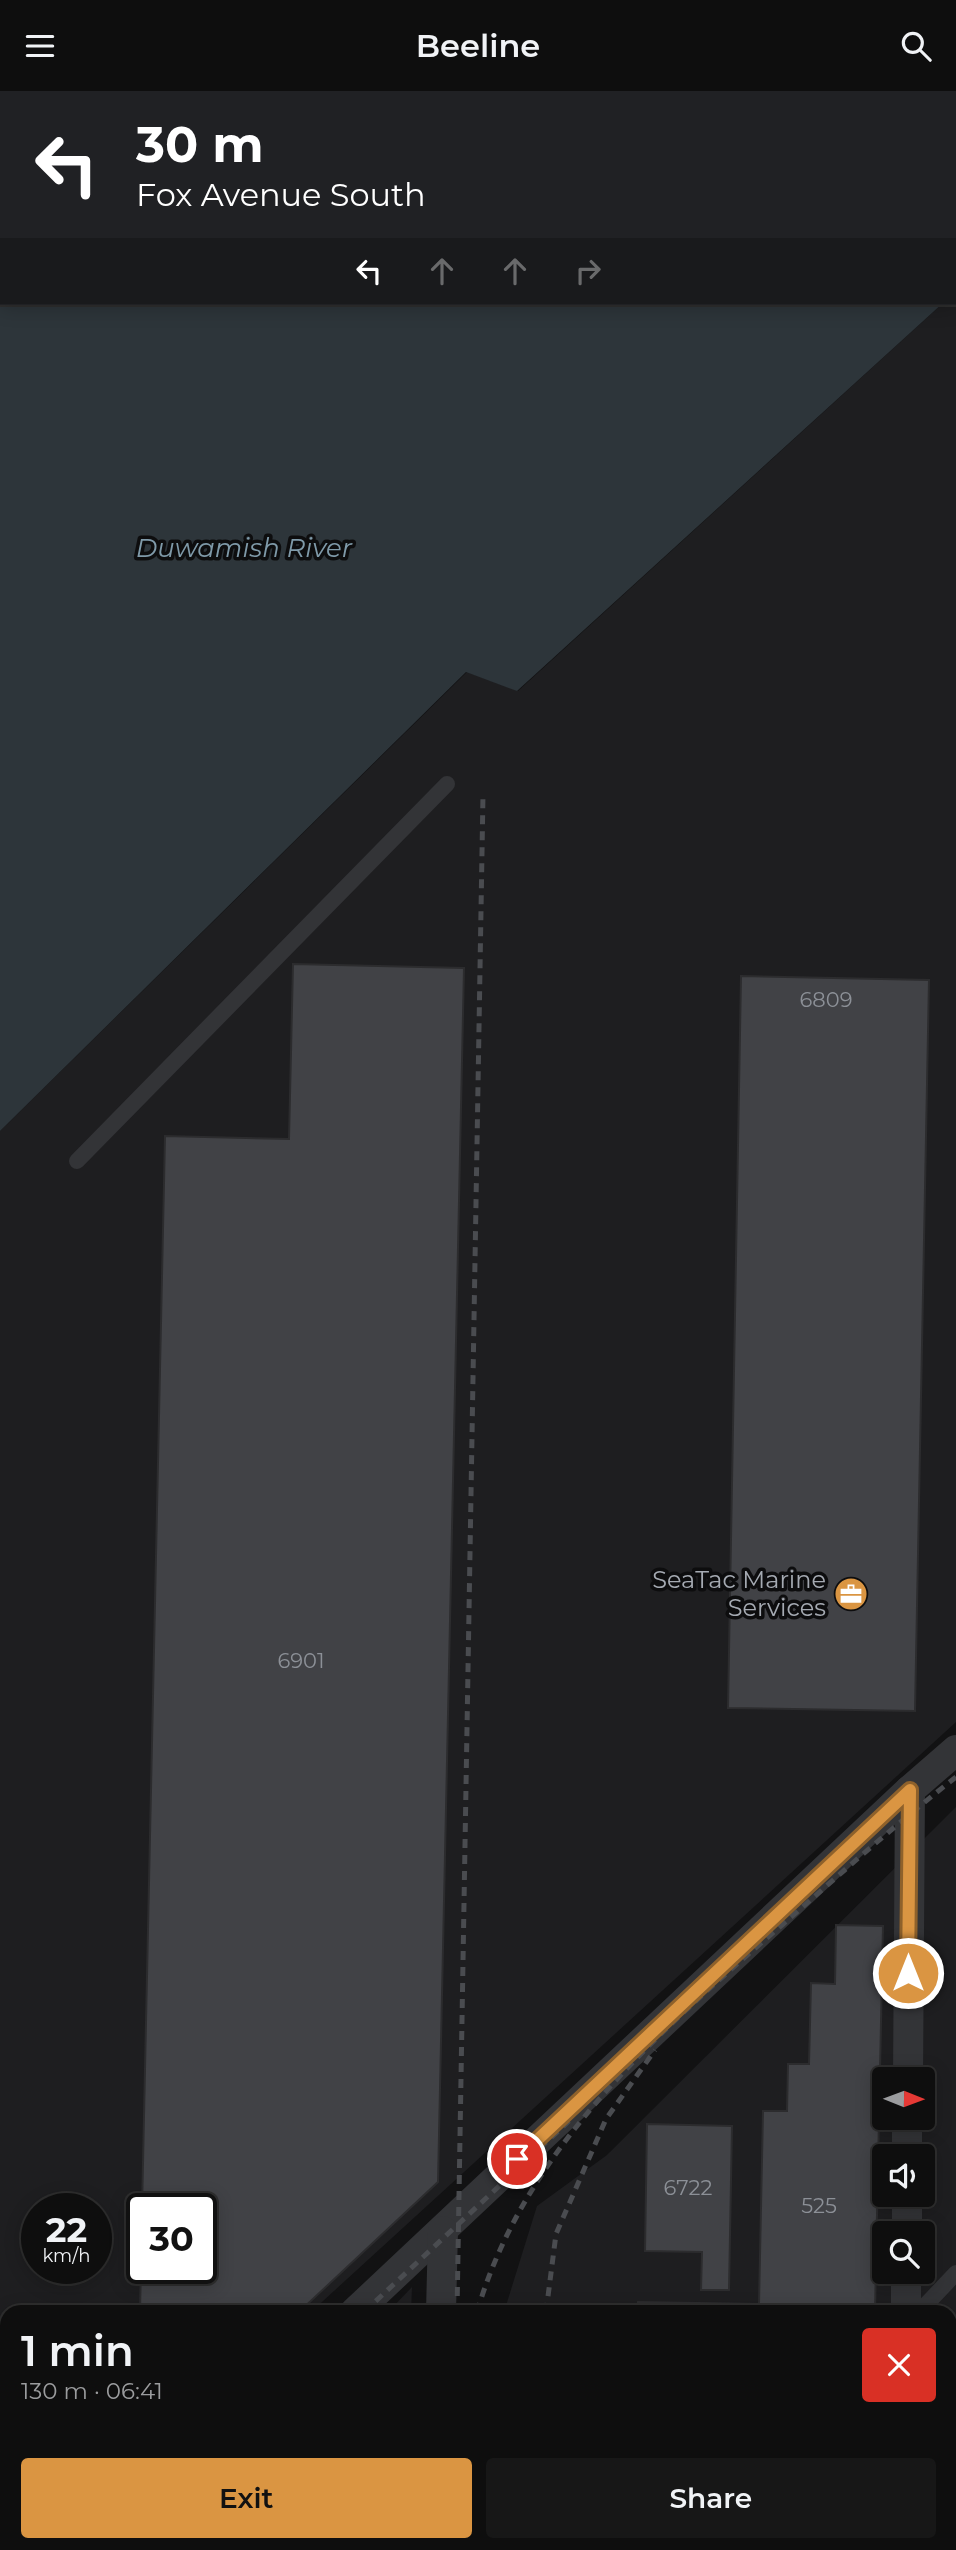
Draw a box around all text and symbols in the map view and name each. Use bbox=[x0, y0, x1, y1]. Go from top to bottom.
text: Beeline bbox=[416, 26, 540, 65]
icon: menu bbox=[21, 27, 59, 65]
icon: search bbox=[897, 27, 935, 65]
text: 30 m bbox=[136, 115, 264, 174]
icon: left bbox=[21, 119, 112, 210]
text: Fox Avenue South bbox=[136, 175, 426, 214]
icon: left bbox=[350, 252, 388, 290]
icon: ahead bbox=[423, 252, 461, 290]
icon: ahead bbox=[496, 252, 534, 290]
icon: right bbox=[569, 252, 607, 290]
water label: Duwamish River bbox=[136, 532, 353, 564]
house number: 6809 bbox=[800, 987, 852, 1012]
place label: SeaTac Marine Services bbox=[652, 1565, 826, 1622]
office icon: SeaTac Marine Services bbox=[832, 1575, 870, 1613]
house number: 6901 bbox=[277, 1648, 325, 1673]
position arrow bbox=[871, 1936, 945, 2010]
north arrow bbox=[872, 2067, 934, 2130]
map controls bbox=[872, 2067, 935, 2284]
pin bbox=[487, 2129, 547, 2189]
icon: arrive bbox=[498, 2140, 536, 2178]
button: sound bbox=[872, 2144, 935, 2207]
house number: 6722 bbox=[664, 2175, 712, 2200]
speed limit sign: 30 bbox=[126, 2193, 217, 2284]
house number: 525 bbox=[801, 2193, 837, 2218]
text: 22 bbox=[46, 2208, 87, 2251]
button: search bbox=[872, 2221, 935, 2284]
text: km/h bbox=[42, 2245, 91, 2267]
text: 1 min bbox=[21, 2325, 134, 2377]
button: close bbox=[862, 2328, 936, 2402]
text: 130 m · 06:41 bbox=[21, 2377, 163, 2405]
button: Exit bbox=[21, 2458, 472, 2538]
button: Share bbox=[486, 2458, 936, 2538]

